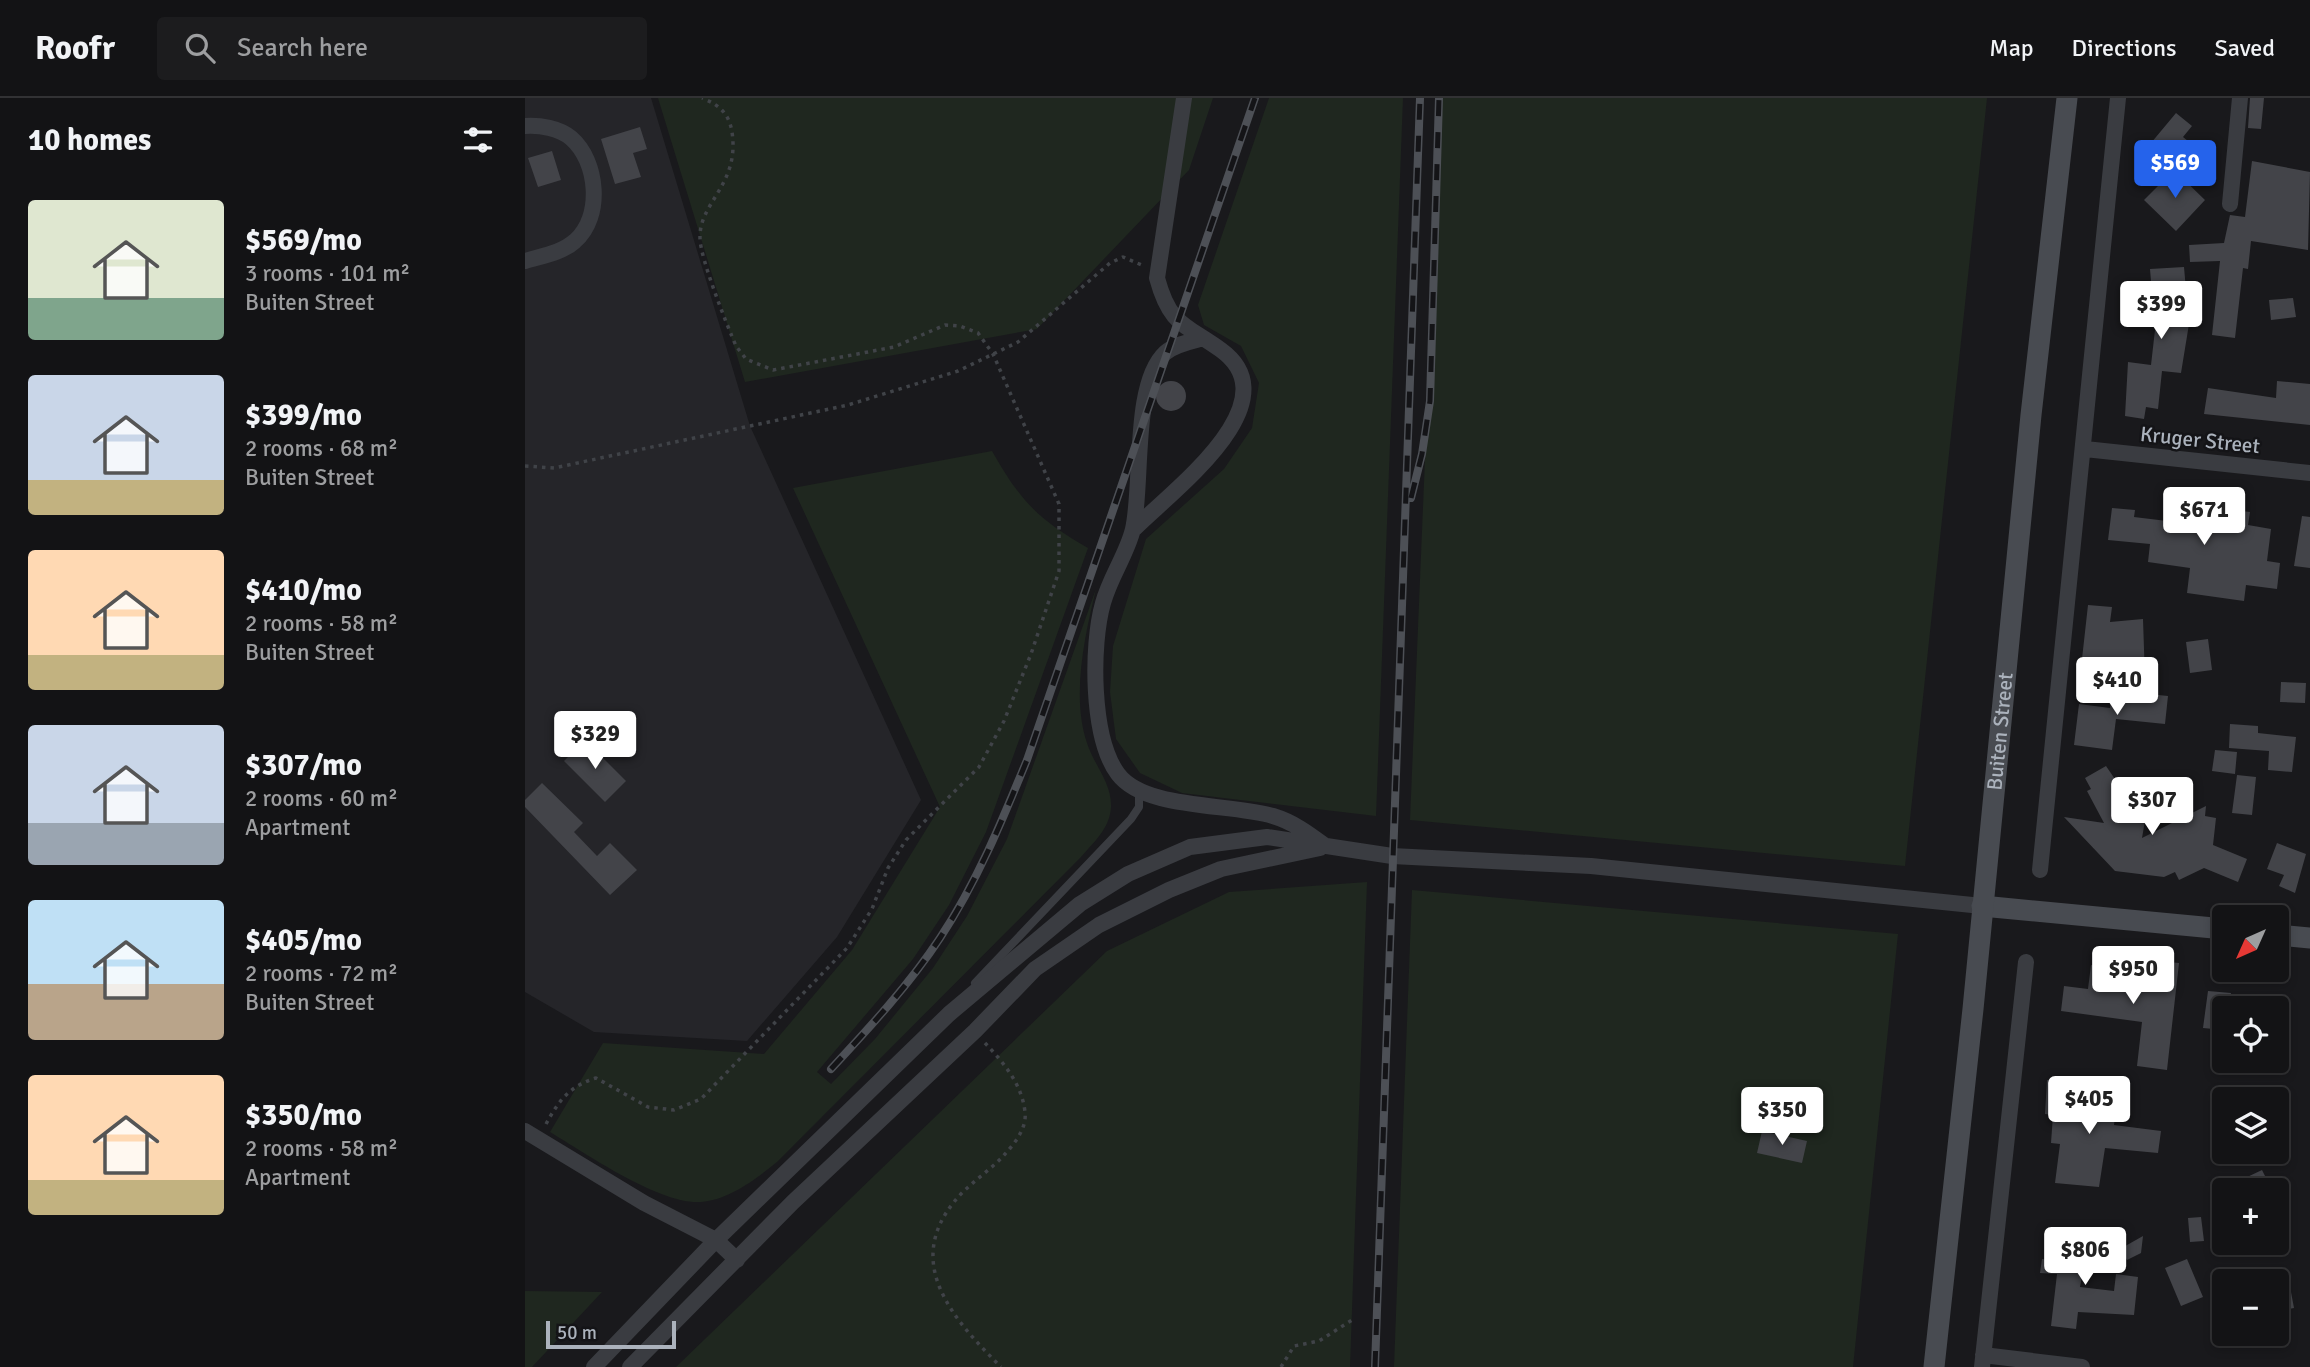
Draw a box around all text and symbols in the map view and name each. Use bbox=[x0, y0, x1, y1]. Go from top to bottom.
search box bbox=[157, 17, 647, 80]
text: Roofr bbox=[35, 28, 115, 69]
icon: search bbox=[181, 29, 219, 67]
text: Search here bbox=[237, 32, 368, 64]
text: Map bbox=[1989, 33, 2034, 63]
text: Directions bbox=[2072, 33, 2177, 63]
text: Saved bbox=[2215, 33, 2275, 63]
icon: filters bbox=[459, 121, 497, 159]
text: 10 homes bbox=[28, 122, 151, 159]
pin: $569 bbox=[2134, 140, 2216, 200]
text: $569 bbox=[2150, 148, 2200, 177]
text: $569/mo bbox=[245, 222, 362, 259]
icon: home bbox=[84, 228, 168, 312]
text: 3 rooms · 101 m² bbox=[245, 259, 410, 288]
pin: $399 bbox=[2120, 282, 2202, 341]
text: Buiten Street bbox=[245, 288, 374, 317]
text: $399 bbox=[2136, 289, 2186, 318]
text: $399/mo bbox=[245, 397, 362, 434]
icon: home bbox=[84, 403, 168, 487]
street label: Kruger Street bbox=[2139, 421, 2261, 459]
text: 2 rooms · 68 m² bbox=[245, 434, 398, 463]
text: Buiten Street bbox=[245, 463, 374, 492]
pin: $671 bbox=[2163, 488, 2245, 547]
text: $671 bbox=[2179, 495, 2229, 524]
text: $410/mo bbox=[245, 572, 362, 609]
icon: home bbox=[84, 578, 168, 662]
text: 2 rooms · 58 m² bbox=[245, 609, 398, 638]
text: Buiten Street bbox=[245, 638, 374, 667]
pin: $410 bbox=[2076, 658, 2158, 717]
text: $410 bbox=[2092, 665, 2142, 694]
street label: Buiten Street bbox=[1981, 671, 2019, 792]
pin: $329 bbox=[554, 712, 636, 771]
text: $329 bbox=[570, 719, 620, 748]
text: $307/mo bbox=[245, 747, 362, 784]
icon: home bbox=[84, 753, 168, 837]
pin: $307 bbox=[2111, 778, 2193, 837]
text: 2 rooms · 60 m² bbox=[245, 784, 398, 813]
text: $307 bbox=[2127, 785, 2177, 814]
text: Apartment bbox=[245, 813, 350, 842]
north arrow bbox=[2212, 905, 2289, 982]
map controls bbox=[2212, 905, 2289, 1346]
text: $405/mo bbox=[245, 922, 362, 959]
icon: home bbox=[84, 928, 168, 1012]
pin: $950 bbox=[2092, 946, 2174, 1006]
text: $950 bbox=[2108, 954, 2158, 983]
text: 2 rooms · 72 m² bbox=[245, 959, 398, 988]
text: Buiten Street bbox=[245, 988, 374, 1017]
button: locate bbox=[2212, 996, 2289, 1073]
pin: $405 bbox=[2048, 1076, 2130, 1136]
text: $405 bbox=[2064, 1084, 2114, 1113]
button: layers bbox=[2212, 1087, 2289, 1164]
pin: $350 bbox=[1741, 1088, 1823, 1147]
text: $350 bbox=[1757, 1095, 1807, 1124]
text: $350/mo bbox=[245, 1097, 362, 1134]
icon: home bbox=[84, 1103, 168, 1187]
text: 2 rooms · 58 m² bbox=[245, 1134, 398, 1163]
text: Apartment bbox=[245, 1163, 350, 1192]
button: + bbox=[2212, 1178, 2289, 1255]
pin: $806 bbox=[2044, 1228, 2126, 1287]
text: $806 bbox=[2060, 1235, 2110, 1264]
button: − bbox=[2212, 1269, 2289, 1346]
scale bar bbox=[546, 1318, 675, 1350]
text: 50 m bbox=[557, 1321, 597, 1345]

